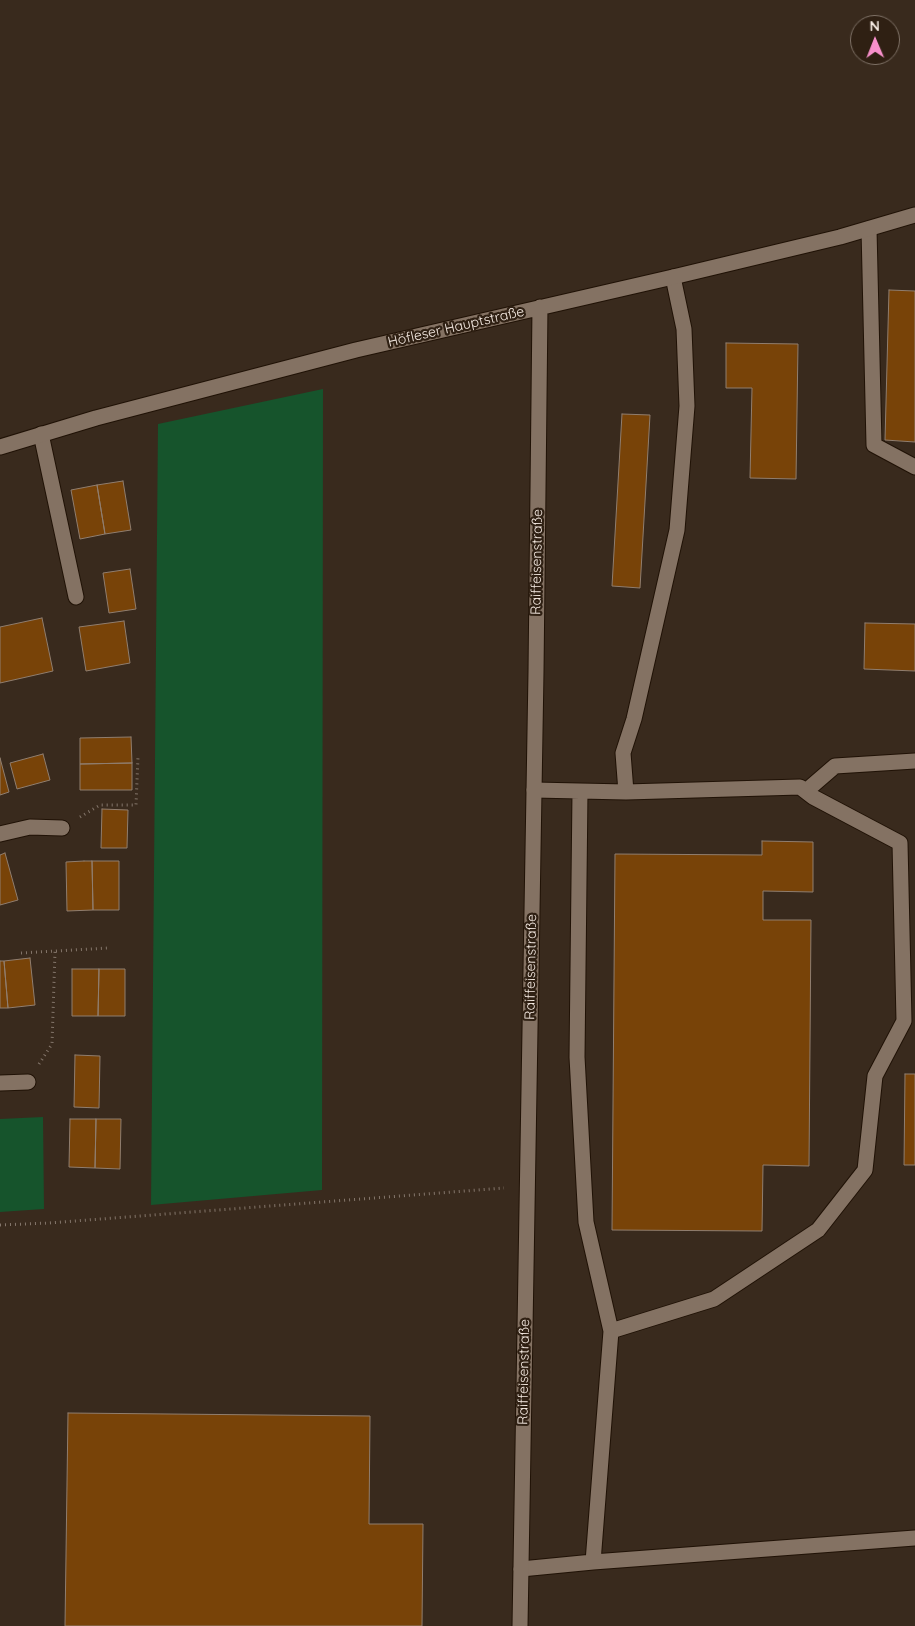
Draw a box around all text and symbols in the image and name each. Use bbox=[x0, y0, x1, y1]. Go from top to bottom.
north arrow bbox=[850, 15, 900, 65]
text: N bbox=[869, 17, 880, 35]
street label: Höfleser Hauptstraße bbox=[386, 303, 526, 351]
street label: Raiffeisenstraße bbox=[528, 509, 546, 615]
street label: Raiffeisenstraße bbox=[522, 914, 540, 1020]
street label: Raiffeisenstraße bbox=[515, 1319, 533, 1425]

